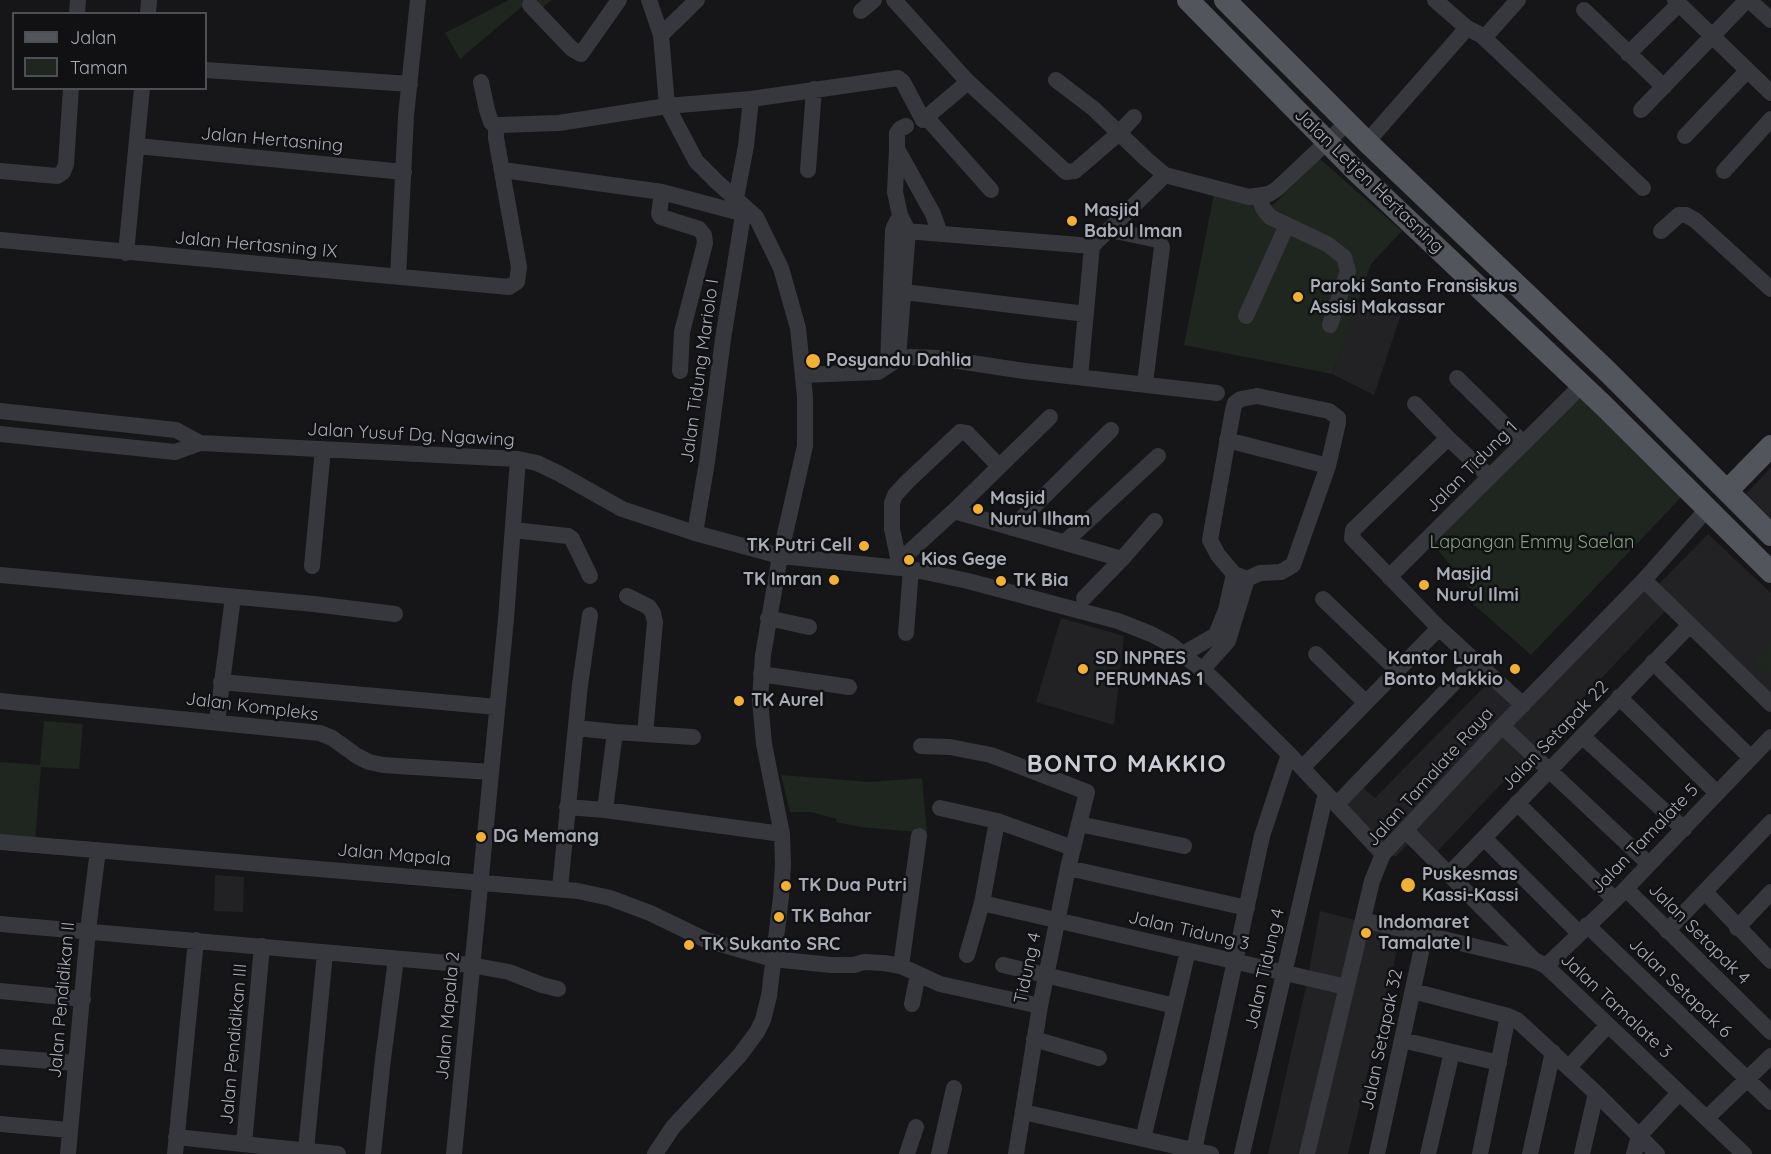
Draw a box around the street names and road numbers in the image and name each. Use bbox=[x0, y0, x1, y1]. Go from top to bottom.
street label: Jalan Letjen Hertasning bbox=[1290, 104, 1448, 258]
street label: Jalan Hertasning bbox=[200, 123, 344, 157]
street label: Jalan Hertasning IX bbox=[174, 227, 338, 263]
street label: Jalan Tidung Mariolo I bbox=[676, 277, 724, 465]
street label: Jalan Tidung 1 bbox=[1422, 417, 1522, 517]
street label: Jalan Yusuf Dg. Ngawing bbox=[307, 419, 515, 451]
street label: Jalan Setapak 22 bbox=[1497, 676, 1613, 796]
street label: Jalan Kompleks bbox=[184, 688, 320, 726]
street label: Jalan Tamalate Raya bbox=[1362, 703, 1498, 851]
street label: Jalan Tamalate 5 bbox=[1587, 779, 1703, 899]
street label: Jalan Mapala bbox=[336, 839, 452, 871]
street label: Jalan Setapak 4 bbox=[1644, 879, 1754, 989]
street label: Jalan Tidung 4 bbox=[1241, 906, 1289, 1032]
street label: Jalan Tidung 3 bbox=[1126, 907, 1252, 955]
street label: Jalan Pendidikan II bbox=[44, 921, 80, 1079]
street label: Tidung 4 bbox=[1010, 930, 1046, 1006]
street label: Jalan Setapak 6 bbox=[1624, 933, 1736, 1043]
street label: Jalan Tamalate 3 bbox=[1556, 949, 1676, 1063]
street label: Jalan Mapala 2 bbox=[432, 951, 464, 1081]
street label: Jalan Pendidikan III bbox=[216, 963, 252, 1125]
street label: Jalan Setapak 32 bbox=[1356, 967, 1408, 1113]

